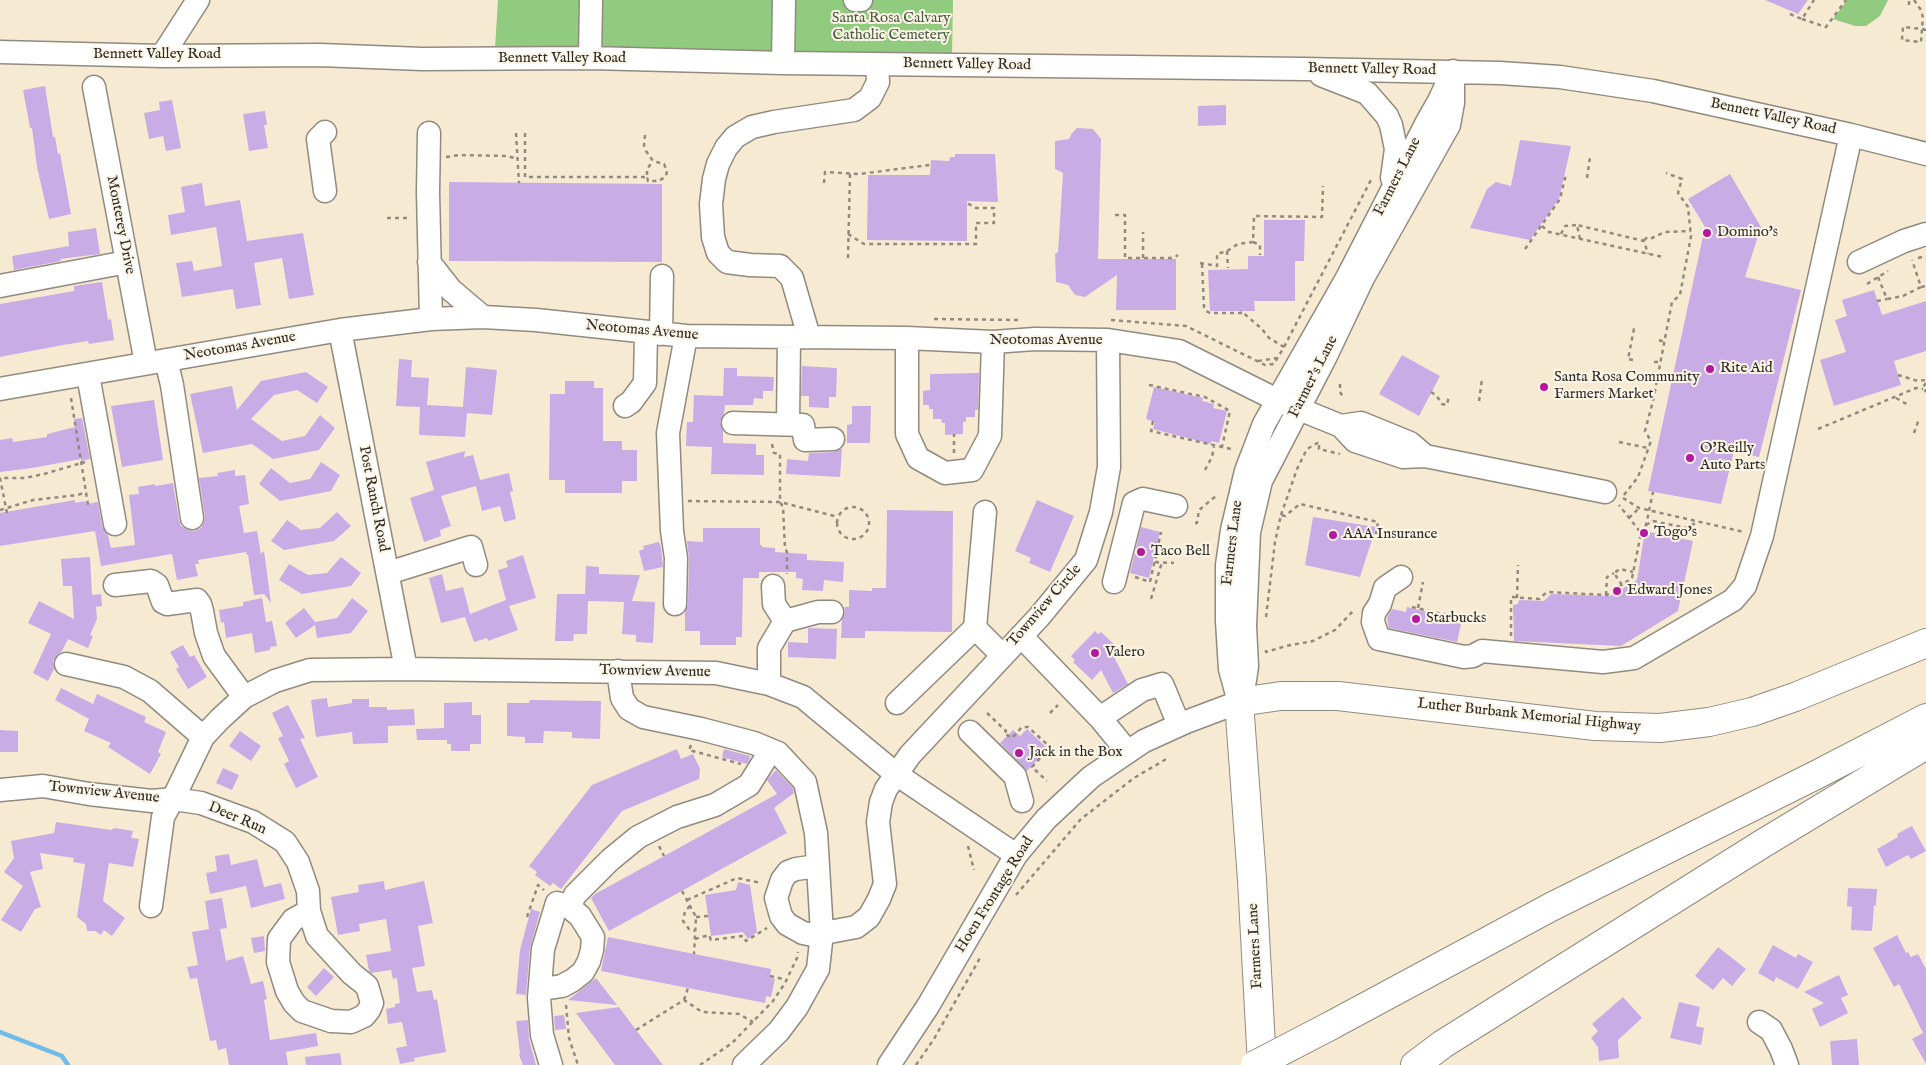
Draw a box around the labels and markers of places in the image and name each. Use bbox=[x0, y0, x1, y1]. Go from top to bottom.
place label: Domino's bbox=[1717, 224, 1778, 242]
marker: Domino's bbox=[1701, 227, 1713, 239]
place label: Rite Aid bbox=[1720, 360, 1773, 378]
marker: Rite Aid bbox=[1704, 363, 1716, 375]
place label: Santa Rosa Community Farmers Market bbox=[1554, 369, 1700, 404]
marker: Santa Rosa Community Farmers Market bbox=[1538, 381, 1550, 393]
place label: O'Reilly Auto Parts bbox=[1700, 440, 1765, 475]
marker: O'Reilly Auto Parts bbox=[1684, 452, 1696, 464]
place label: Togo's bbox=[1654, 524, 1697, 542]
place label: AAA Insurance bbox=[1343, 526, 1437, 544]
marker: Togo's bbox=[1638, 527, 1650, 539]
marker: AAA Insurance bbox=[1327, 529, 1339, 541]
place label: Taco Bell bbox=[1151, 543, 1210, 561]
marker: Taco Bell bbox=[1135, 546, 1147, 558]
place label: Edward Jones bbox=[1627, 582, 1712, 600]
marker: Edward Jones bbox=[1611, 585, 1623, 597]
place label: Starbucks bbox=[1426, 610, 1486, 628]
marker: Starbucks bbox=[1410, 613, 1422, 625]
place label: Valero bbox=[1105, 644, 1145, 662]
marker: Valero bbox=[1089, 647, 1101, 659]
place label: Jack in the Box bbox=[1029, 744, 1123, 762]
marker: Jack in the Box bbox=[1013, 747, 1025, 759]

